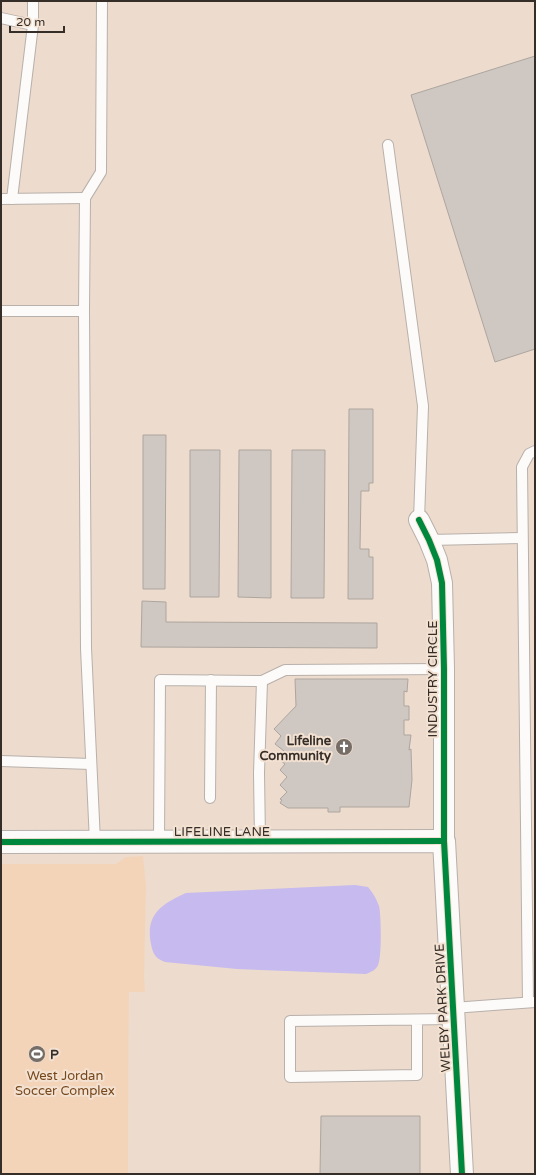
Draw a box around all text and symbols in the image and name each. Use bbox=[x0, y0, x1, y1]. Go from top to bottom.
scale bar bbox=[10, 8, 64, 34]
text: 20 m bbox=[16, 15, 45, 29]
street label: INDUSTRY CIRCLE bbox=[425, 621, 441, 737]
place label: Lifeline Community bbox=[259, 733, 332, 764]
church icon: Lifeline Community bbox=[334, 737, 354, 757]
street label: LIFELINE LANE bbox=[174, 824, 270, 840]
street label: WELBY PARK DRIVE bbox=[432, 943, 454, 1073]
sports icon: P bbox=[27, 1044, 47, 1064]
place label: P bbox=[50, 1047, 59, 1063]
park label: West Jordan Soccer Complex bbox=[15, 1068, 115, 1099]

